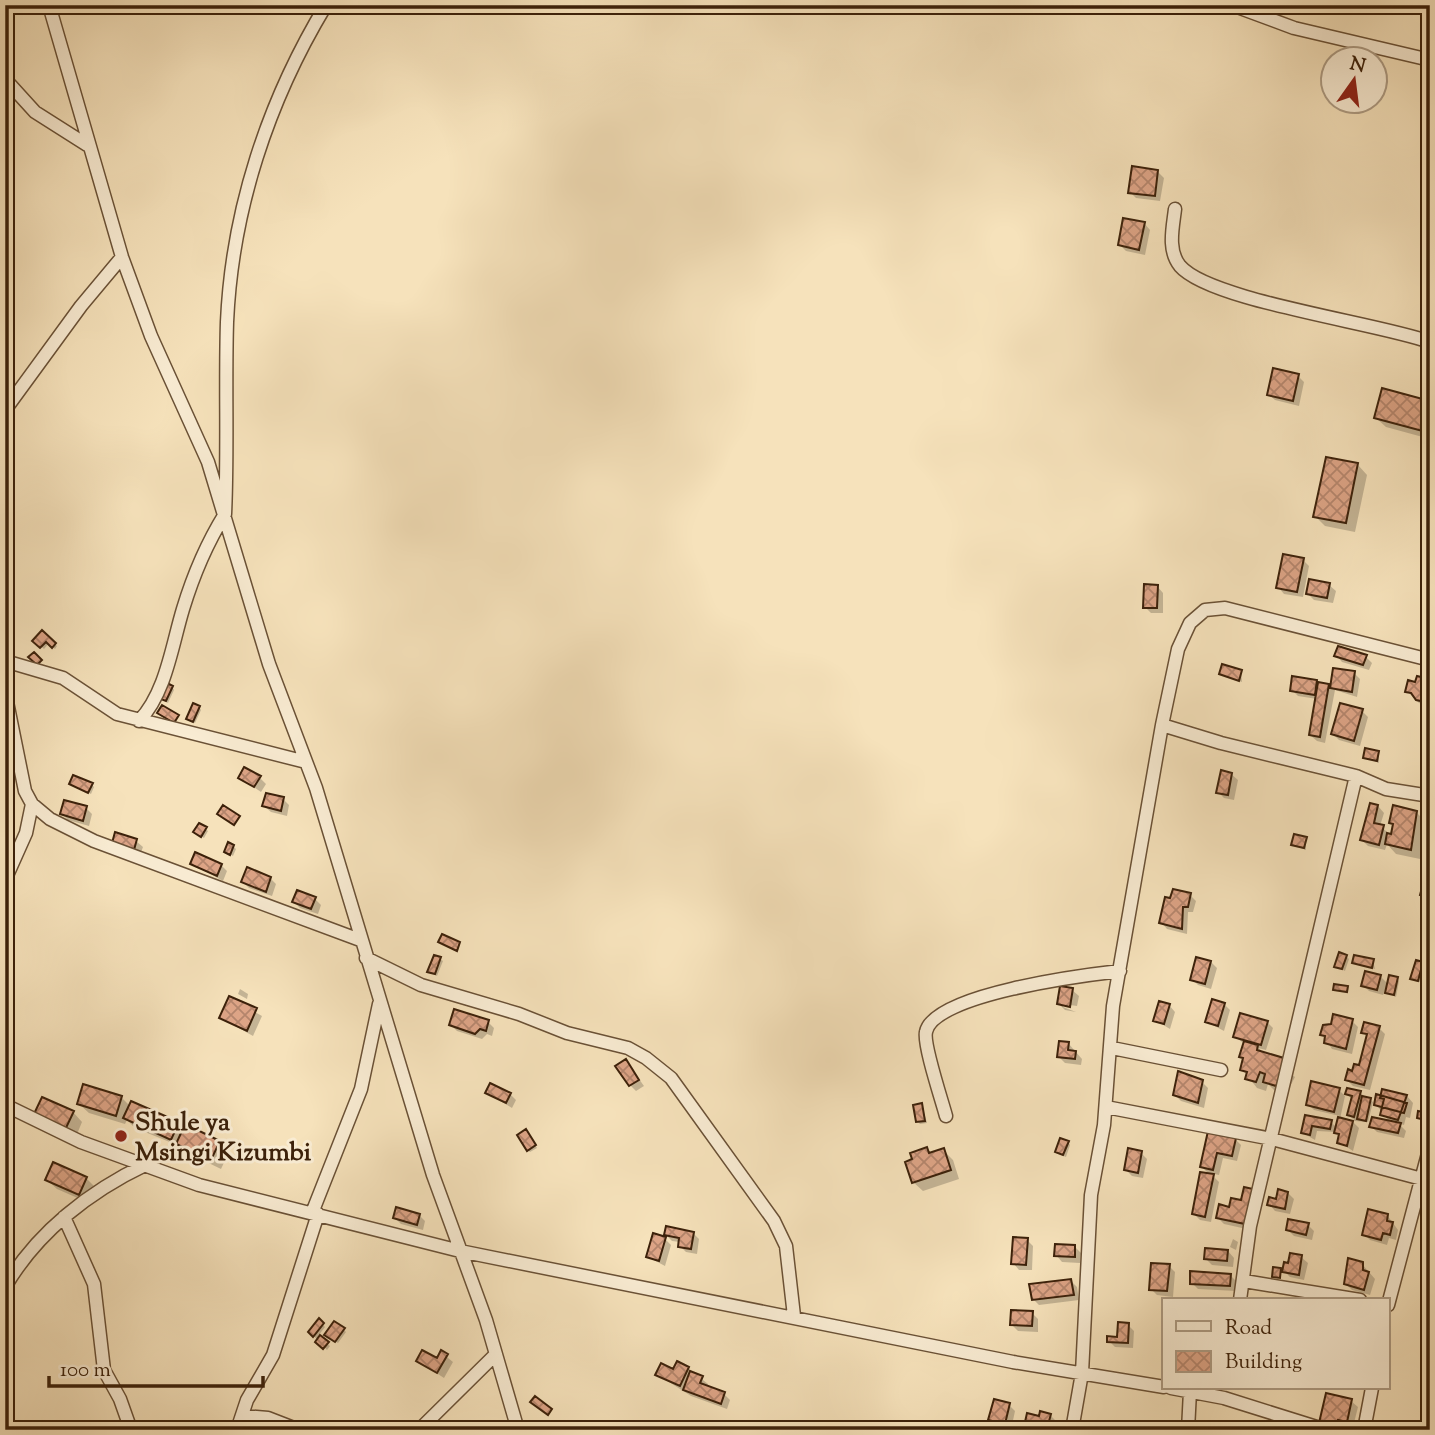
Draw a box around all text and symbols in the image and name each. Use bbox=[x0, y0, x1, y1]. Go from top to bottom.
north arrow bbox=[1320, 46, 1390, 116]
text: N bbox=[1347, 51, 1368, 81]
place label: Shule ya Msingi Kizumbi bbox=[135, 1105, 312, 1172]
marker: Shule ya Msingi Kizumbi bbox=[113, 1128, 129, 1144]
legend bbox=[1162, 1298, 1390, 1390]
text: Road bbox=[1225, 1314, 1272, 1344]
scale bar bbox=[49, 1344, 262, 1388]
text: Building bbox=[1225, 1348, 1302, 1378]
text: 100 m bbox=[60, 1356, 111, 1386]

